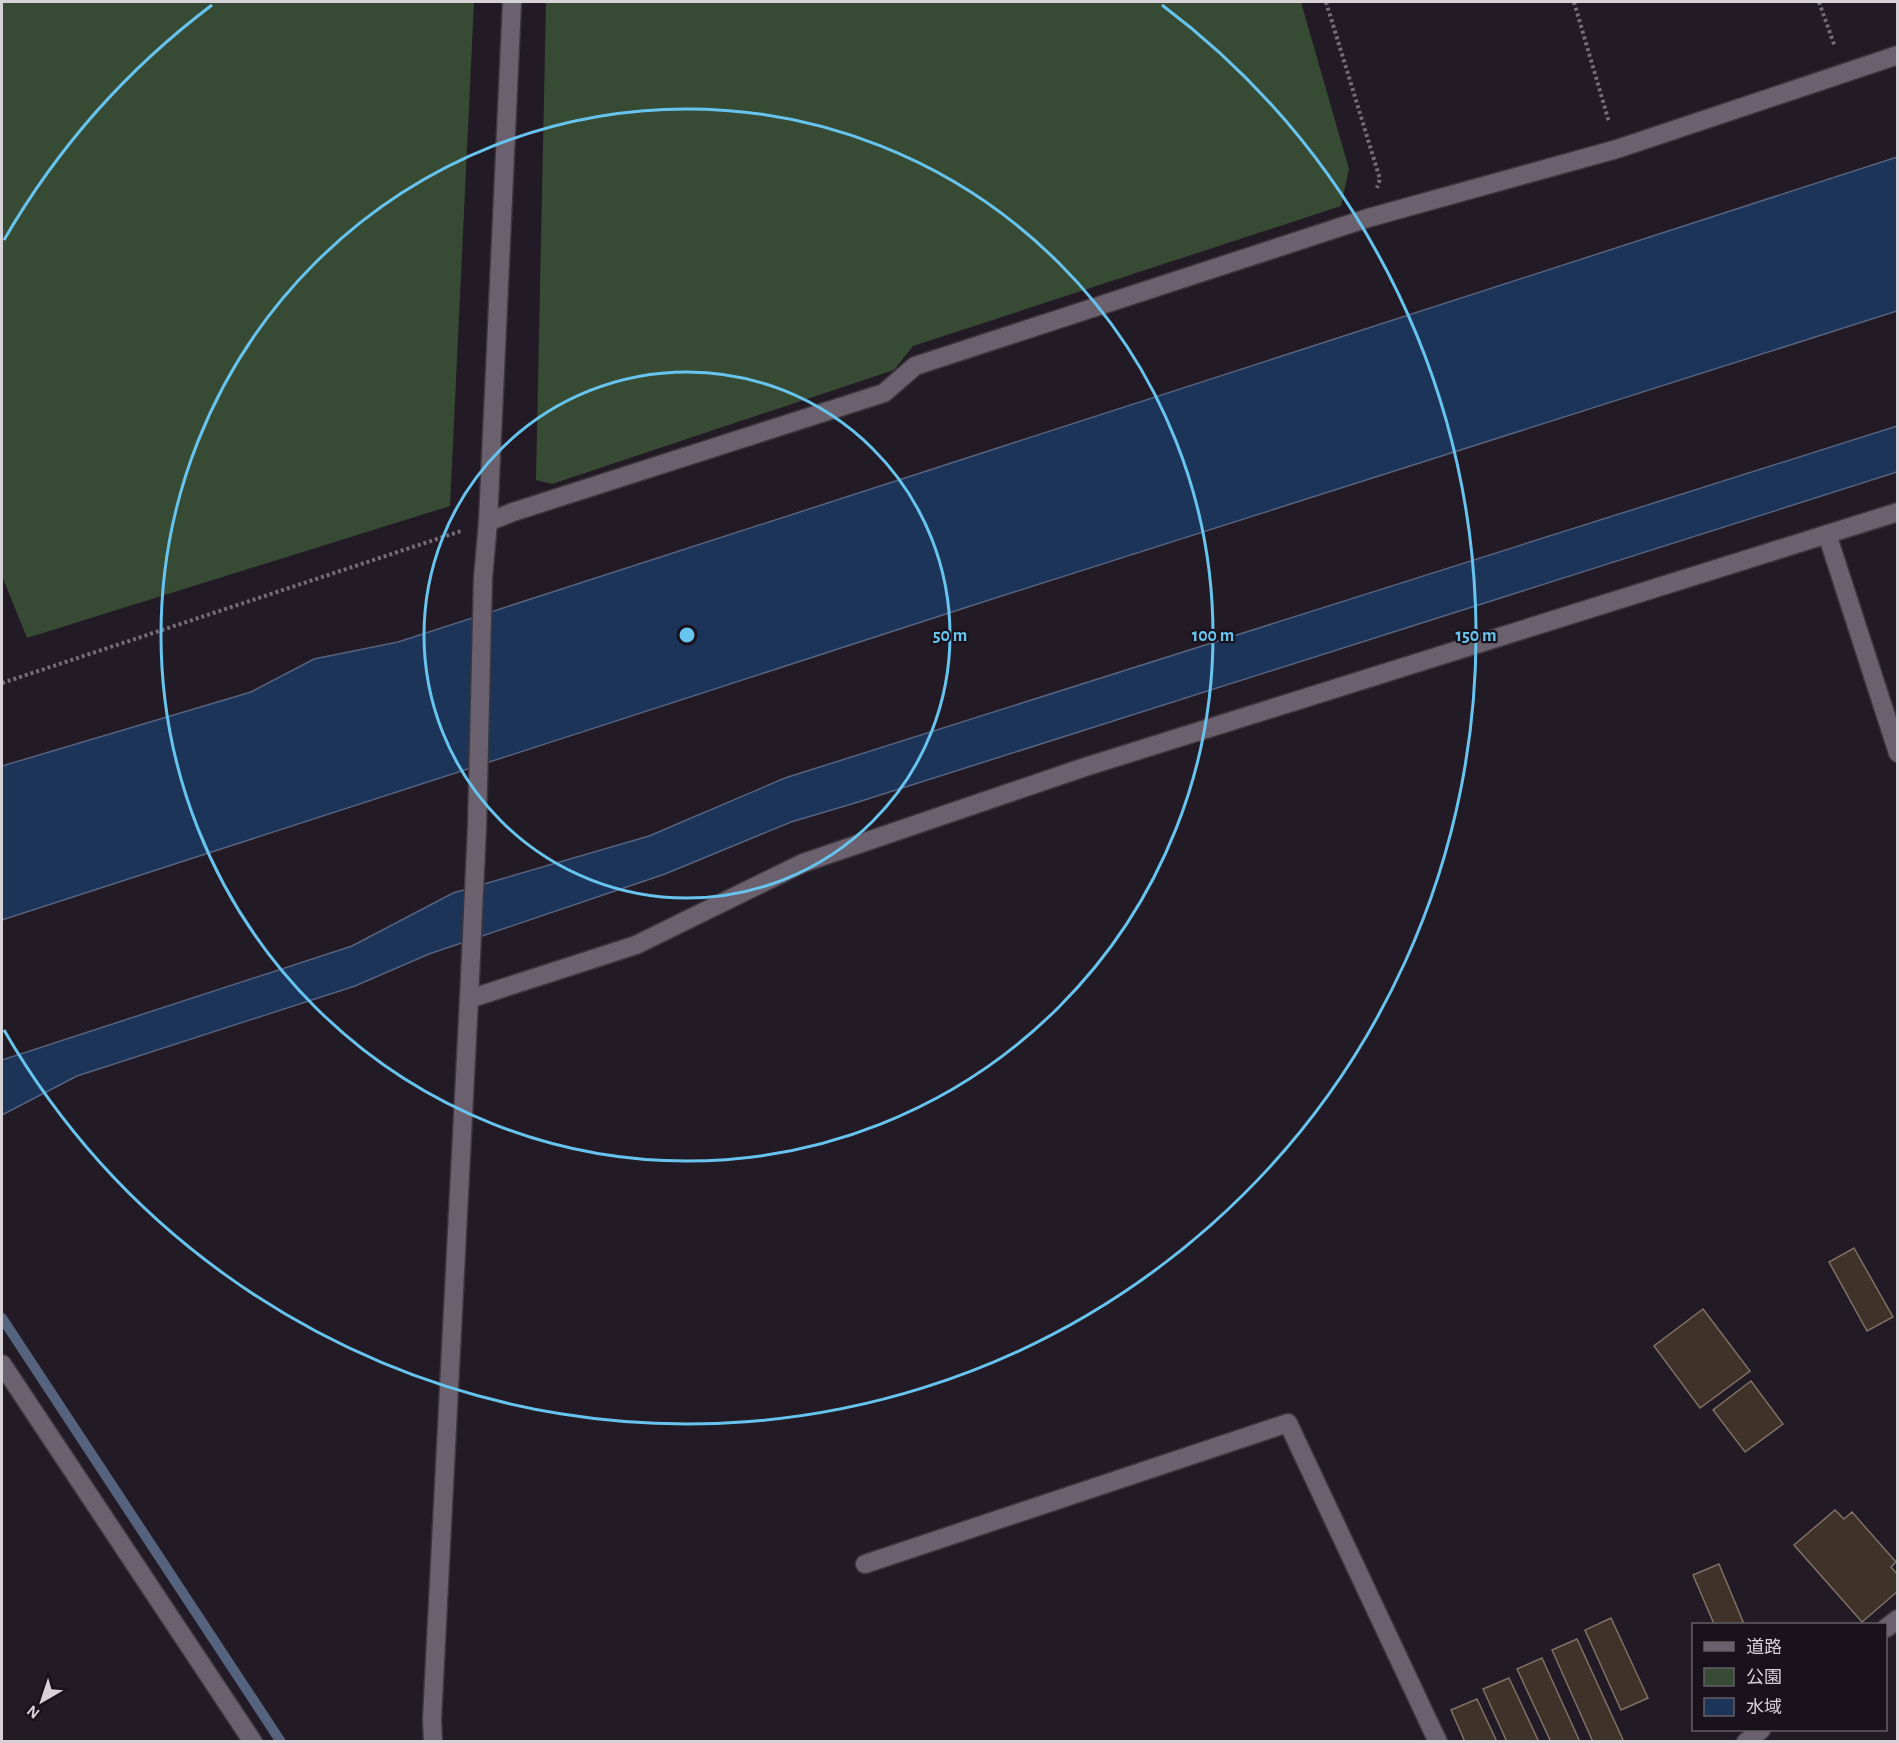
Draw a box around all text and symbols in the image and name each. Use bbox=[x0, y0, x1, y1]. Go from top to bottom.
centre of rings bbox=[677, 625, 697, 645]
text: 50 m bbox=[933, 627, 967, 645]
text: 100 m bbox=[1192, 627, 1234, 645]
text: 150 m bbox=[1456, 627, 1496, 645]
legend bbox=[1692, 1623, 1887, 1731]
text: 道路 bbox=[1746, 1637, 1782, 1657]
text: 公園 bbox=[1746, 1668, 1782, 1687]
north arrow bbox=[12, 1671, 72, 1731]
text: 水域 bbox=[1746, 1698, 1782, 1717]
text: N bbox=[24, 1702, 43, 1722]

